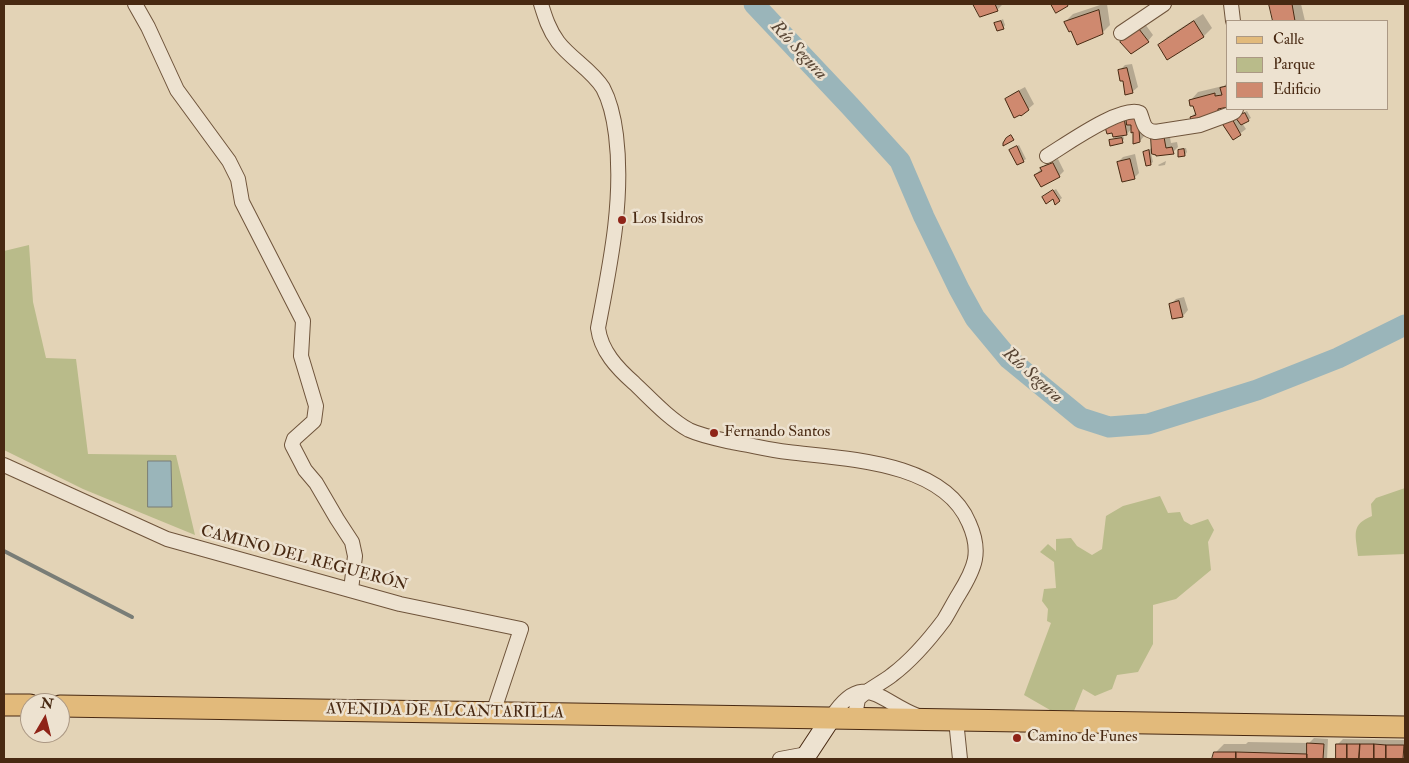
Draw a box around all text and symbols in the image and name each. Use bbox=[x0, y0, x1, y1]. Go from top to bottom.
water label: Río Segura bbox=[765, 17, 831, 85]
legend bbox=[1226, 20, 1389, 110]
text: Calle bbox=[1273, 30, 1304, 49]
text: Parque bbox=[1273, 55, 1315, 74]
text: Edificio bbox=[1273, 80, 1321, 99]
place label: Los Isidros bbox=[632, 210, 703, 230]
marker: Los Isidros bbox=[616, 214, 628, 226]
water label: Río Segura bbox=[998, 344, 1066, 408]
place label: Fernando Santos bbox=[724, 423, 830, 443]
marker: Fernando Santos bbox=[708, 427, 720, 439]
street label: CAMINO DEL REGUERÓN bbox=[199, 522, 409, 596]
north arrow bbox=[20, 693, 70, 743]
text: N bbox=[40, 694, 54, 713]
street label: AVENIDA DE ALCANTARILLA bbox=[326, 700, 564, 724]
place label: Camino de Funes bbox=[1027, 728, 1137, 748]
marker: Camino de Funes bbox=[1011, 732, 1023, 744]

